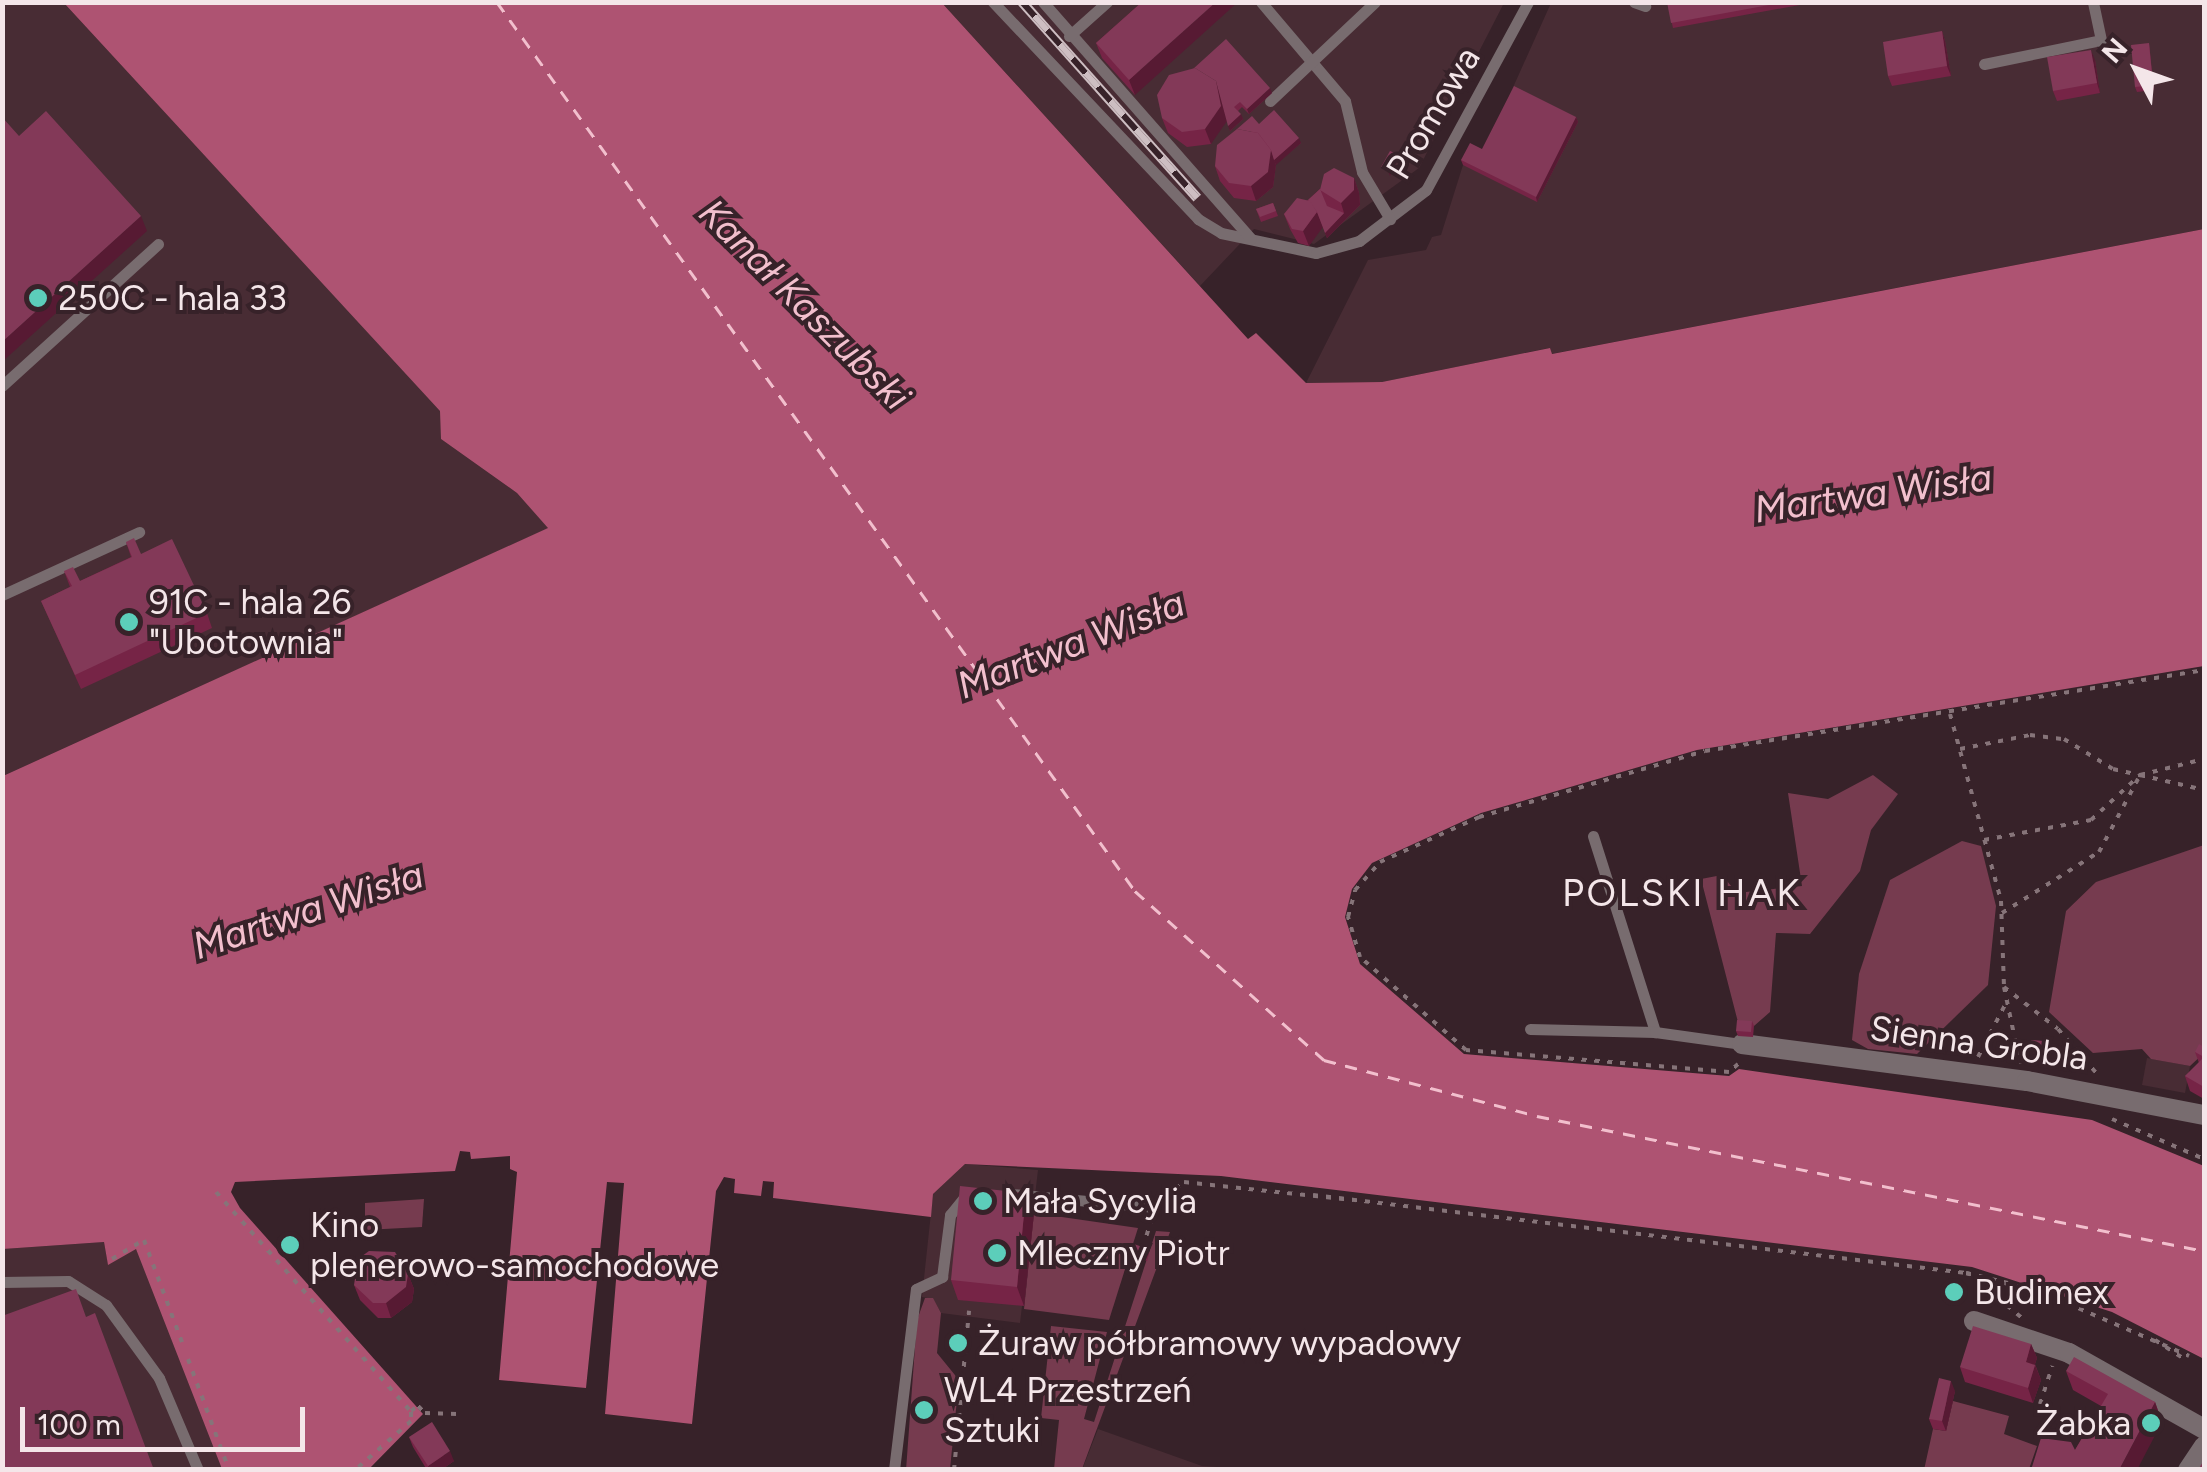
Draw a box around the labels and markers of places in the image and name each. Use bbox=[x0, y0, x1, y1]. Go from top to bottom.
place label: 250C - hala 33 bbox=[58, 277, 287, 319]
marker: 250C - hala 33 bbox=[27, 287, 49, 309]
place label: 91C - hala 26 "Ubotownia" bbox=[149, 581, 351, 663]
marker: 91C - hala 26 "Ubotownia" bbox=[118, 611, 140, 633]
place label: Mała Sycylia bbox=[1003, 1180, 1197, 1222]
marker: Mała Sycylia bbox=[972, 1190, 994, 1212]
place label: Kino plenerowo-samochodowe bbox=[310, 1204, 719, 1286]
place label: Mleczny Piotr bbox=[1017, 1232, 1230, 1274]
marker: Kino plenerowo-samochodowe bbox=[279, 1234, 301, 1256]
marker: Mleczny Piotr bbox=[986, 1242, 1008, 1264]
place label: Budimex bbox=[1974, 1271, 2109, 1313]
marker: Budimex bbox=[1943, 1281, 1965, 1303]
place label: Żuraw półbramowy wypadowy bbox=[978, 1322, 1461, 1364]
marker: Żuraw półbramowy wypadowy bbox=[947, 1332, 969, 1354]
place label: WL4 Przestrzeń Sztuki bbox=[944, 1369, 1192, 1451]
marker: WL4 Przestrzeń Sztuki bbox=[913, 1399, 935, 1421]
place label: Żabka bbox=[2036, 1402, 2131, 1444]
marker: Żabka bbox=[2140, 1412, 2162, 1434]

